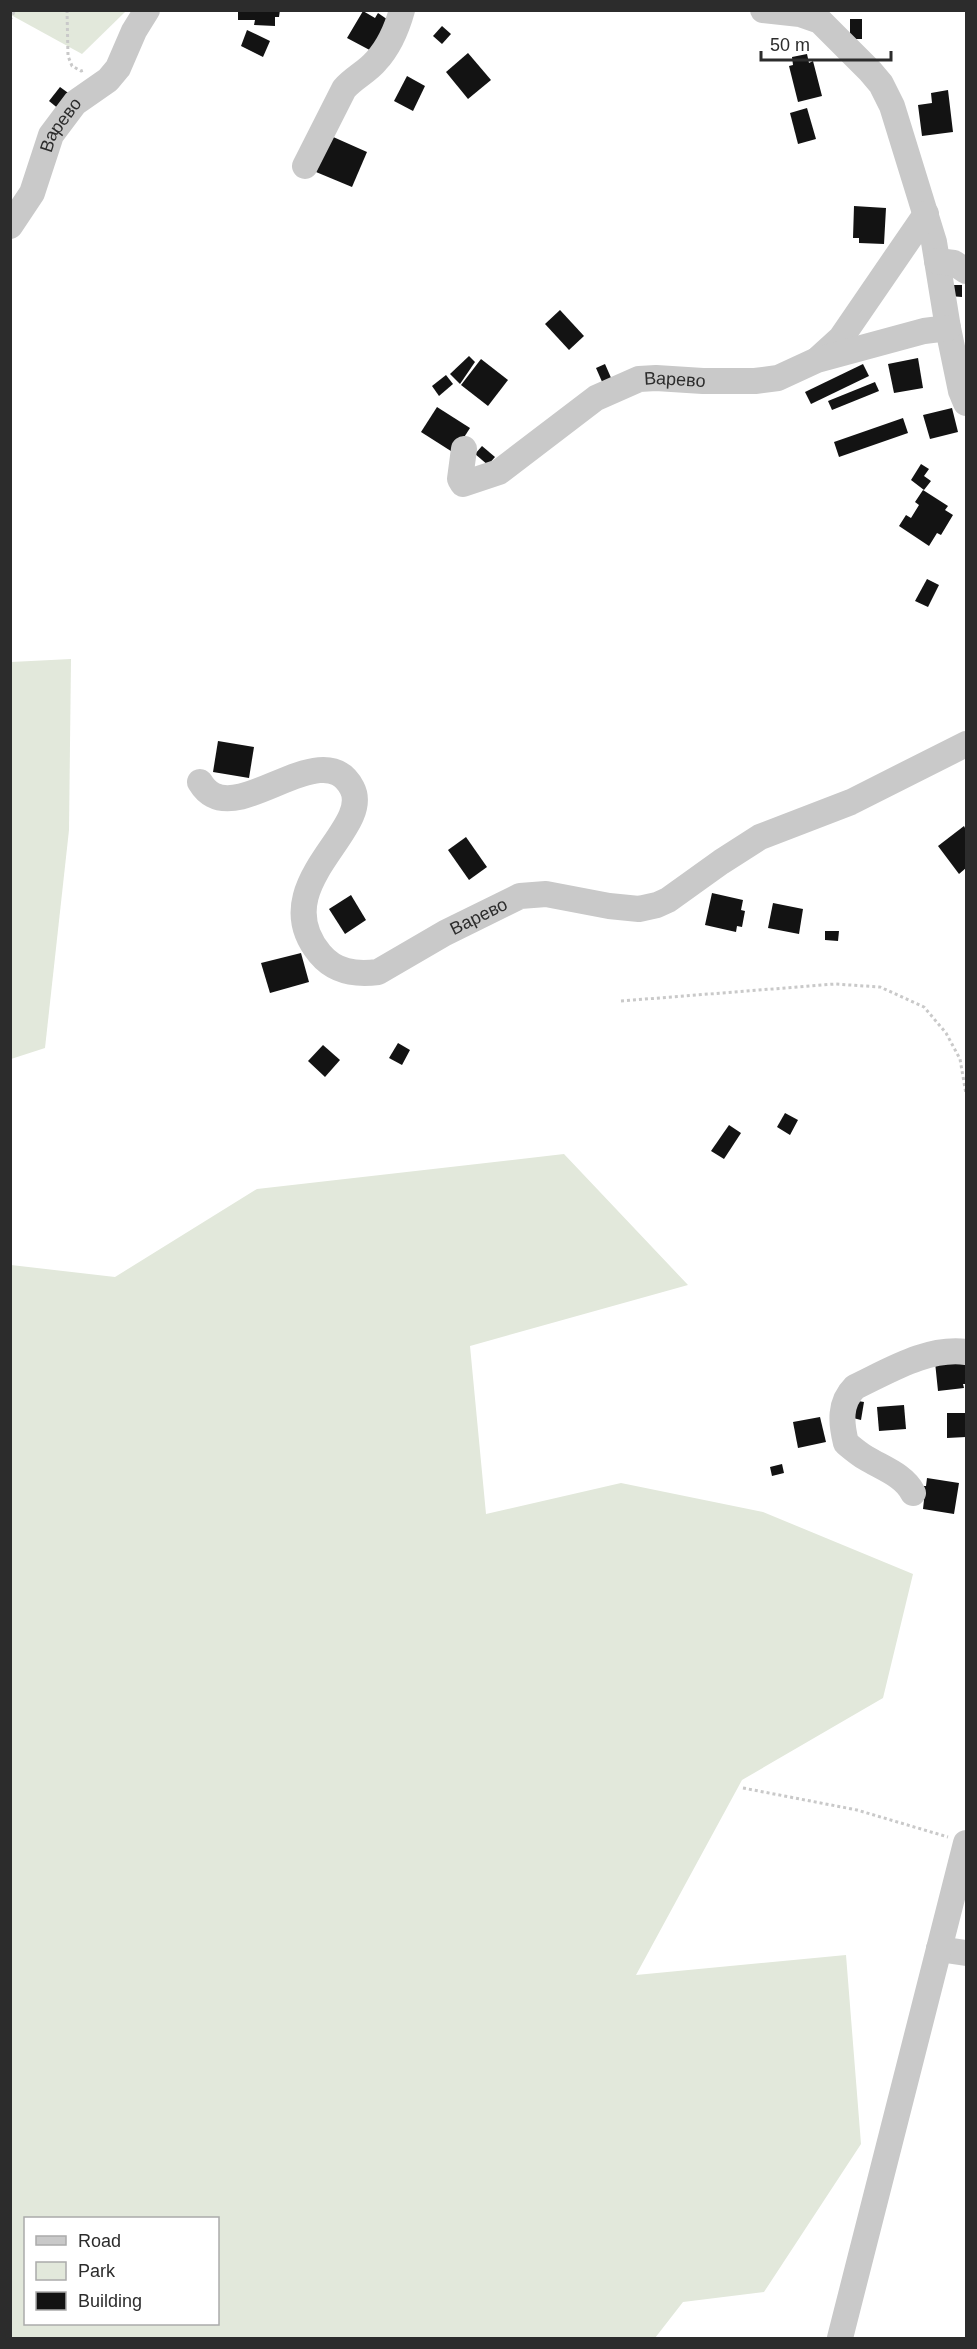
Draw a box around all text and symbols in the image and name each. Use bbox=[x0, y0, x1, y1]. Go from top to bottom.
scale bar bbox=[761, 24, 892, 62]
text: 50 m bbox=[770, 35, 810, 55]
street label: Варево bbox=[36, 94, 85, 155]
street label: Варево bbox=[644, 368, 706, 391]
street label: Варево bbox=[447, 894, 511, 939]
legend bbox=[24, 2217, 219, 2325]
text: Road bbox=[78, 2231, 121, 2251]
text: Park bbox=[78, 2261, 116, 2281]
text: Building bbox=[78, 2291, 142, 2311]

